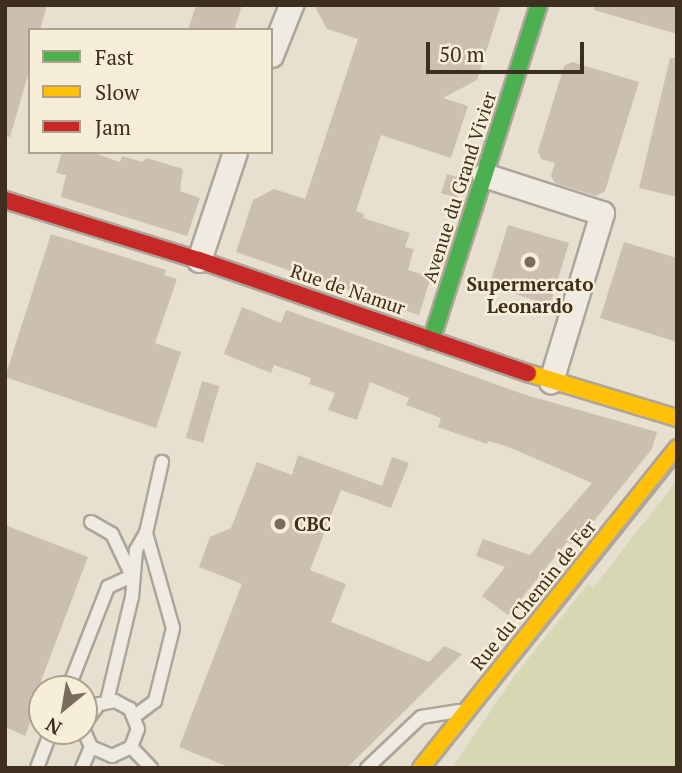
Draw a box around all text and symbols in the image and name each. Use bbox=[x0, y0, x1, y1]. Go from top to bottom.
legend bbox=[28, 28, 273, 154]
scale bar bbox=[430, 28, 588, 72]
text: 50 m bbox=[439, 40, 485, 68]
text: Fast bbox=[95, 43, 134, 71]
text: Slow bbox=[95, 78, 139, 106]
street label: Avenue du Grand Vivier bbox=[417, 88, 501, 286]
text: Jam bbox=[95, 113, 131, 141]
marker: Supermercato Leonardo bbox=[522, 254, 538, 270]
street label: Rue de Namur bbox=[288, 259, 408, 319]
place label: Supermercato Leonardo bbox=[467, 273, 593, 317]
place label: CBC bbox=[294, 513, 331, 535]
marker: CBC bbox=[272, 516, 288, 532]
street label: Rue du Chemin de Fer bbox=[466, 516, 600, 674]
north arrow bbox=[28, 675, 98, 745]
text: N bbox=[41, 712, 66, 741]

